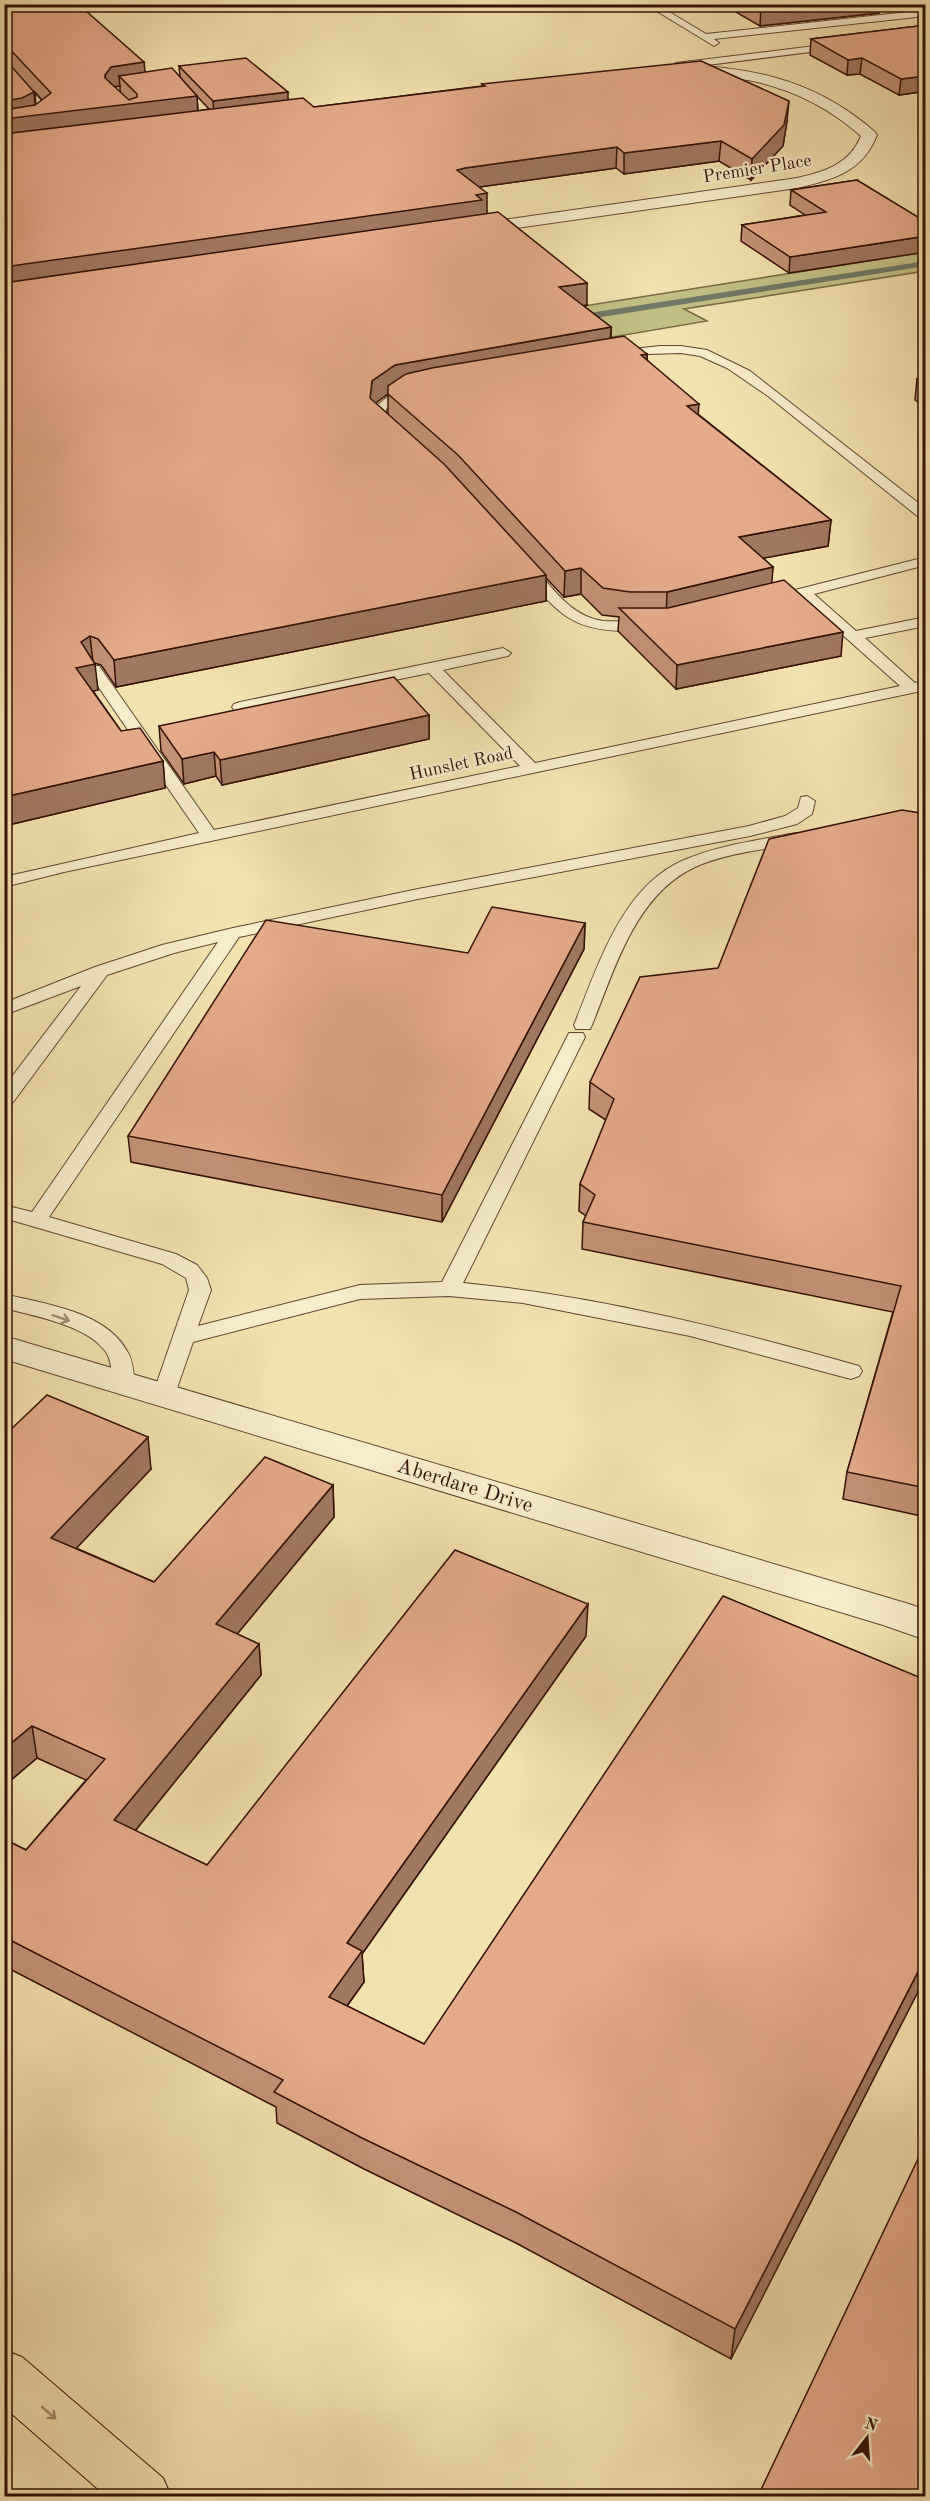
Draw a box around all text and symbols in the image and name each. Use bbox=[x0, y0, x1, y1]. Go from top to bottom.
street label: Premier Place bbox=[701, 152, 813, 186]
street label: Hunslet Road bbox=[408, 744, 515, 784]
one-way arrow bbox=[51, 1313, 70, 1324]
street label: Aberdare Drive bbox=[394, 1456, 535, 1517]
one-way arrow bbox=[41, 2406, 56, 2420]
north arrow bbox=[837, 2408, 897, 2468]
text: N bbox=[863, 2416, 880, 2435]

